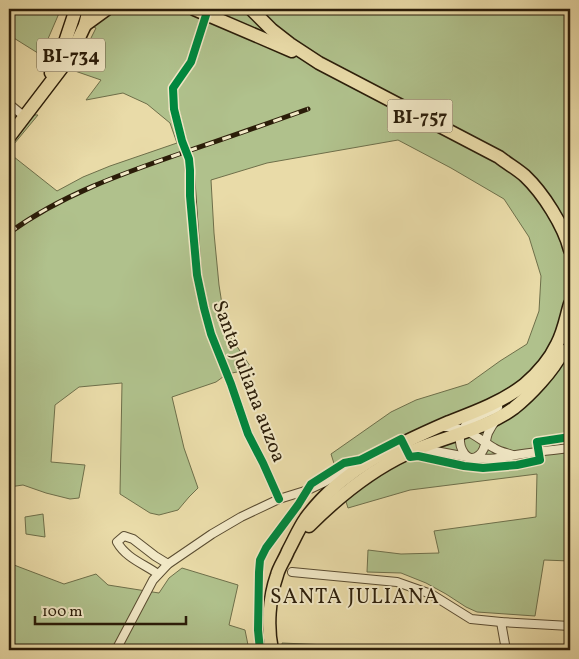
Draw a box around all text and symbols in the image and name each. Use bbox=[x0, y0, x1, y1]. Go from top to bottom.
road number: BI-734 bbox=[37, 38, 105, 72]
road number: BI-757 bbox=[388, 100, 452, 132]
street label: Santa Juliana auzoa bbox=[204, 297, 292, 467]
district label: SANTA JULIANA bbox=[270, 583, 440, 612]
scale bar bbox=[35, 594, 186, 626]
text: 100 m bbox=[42, 602, 82, 623]

